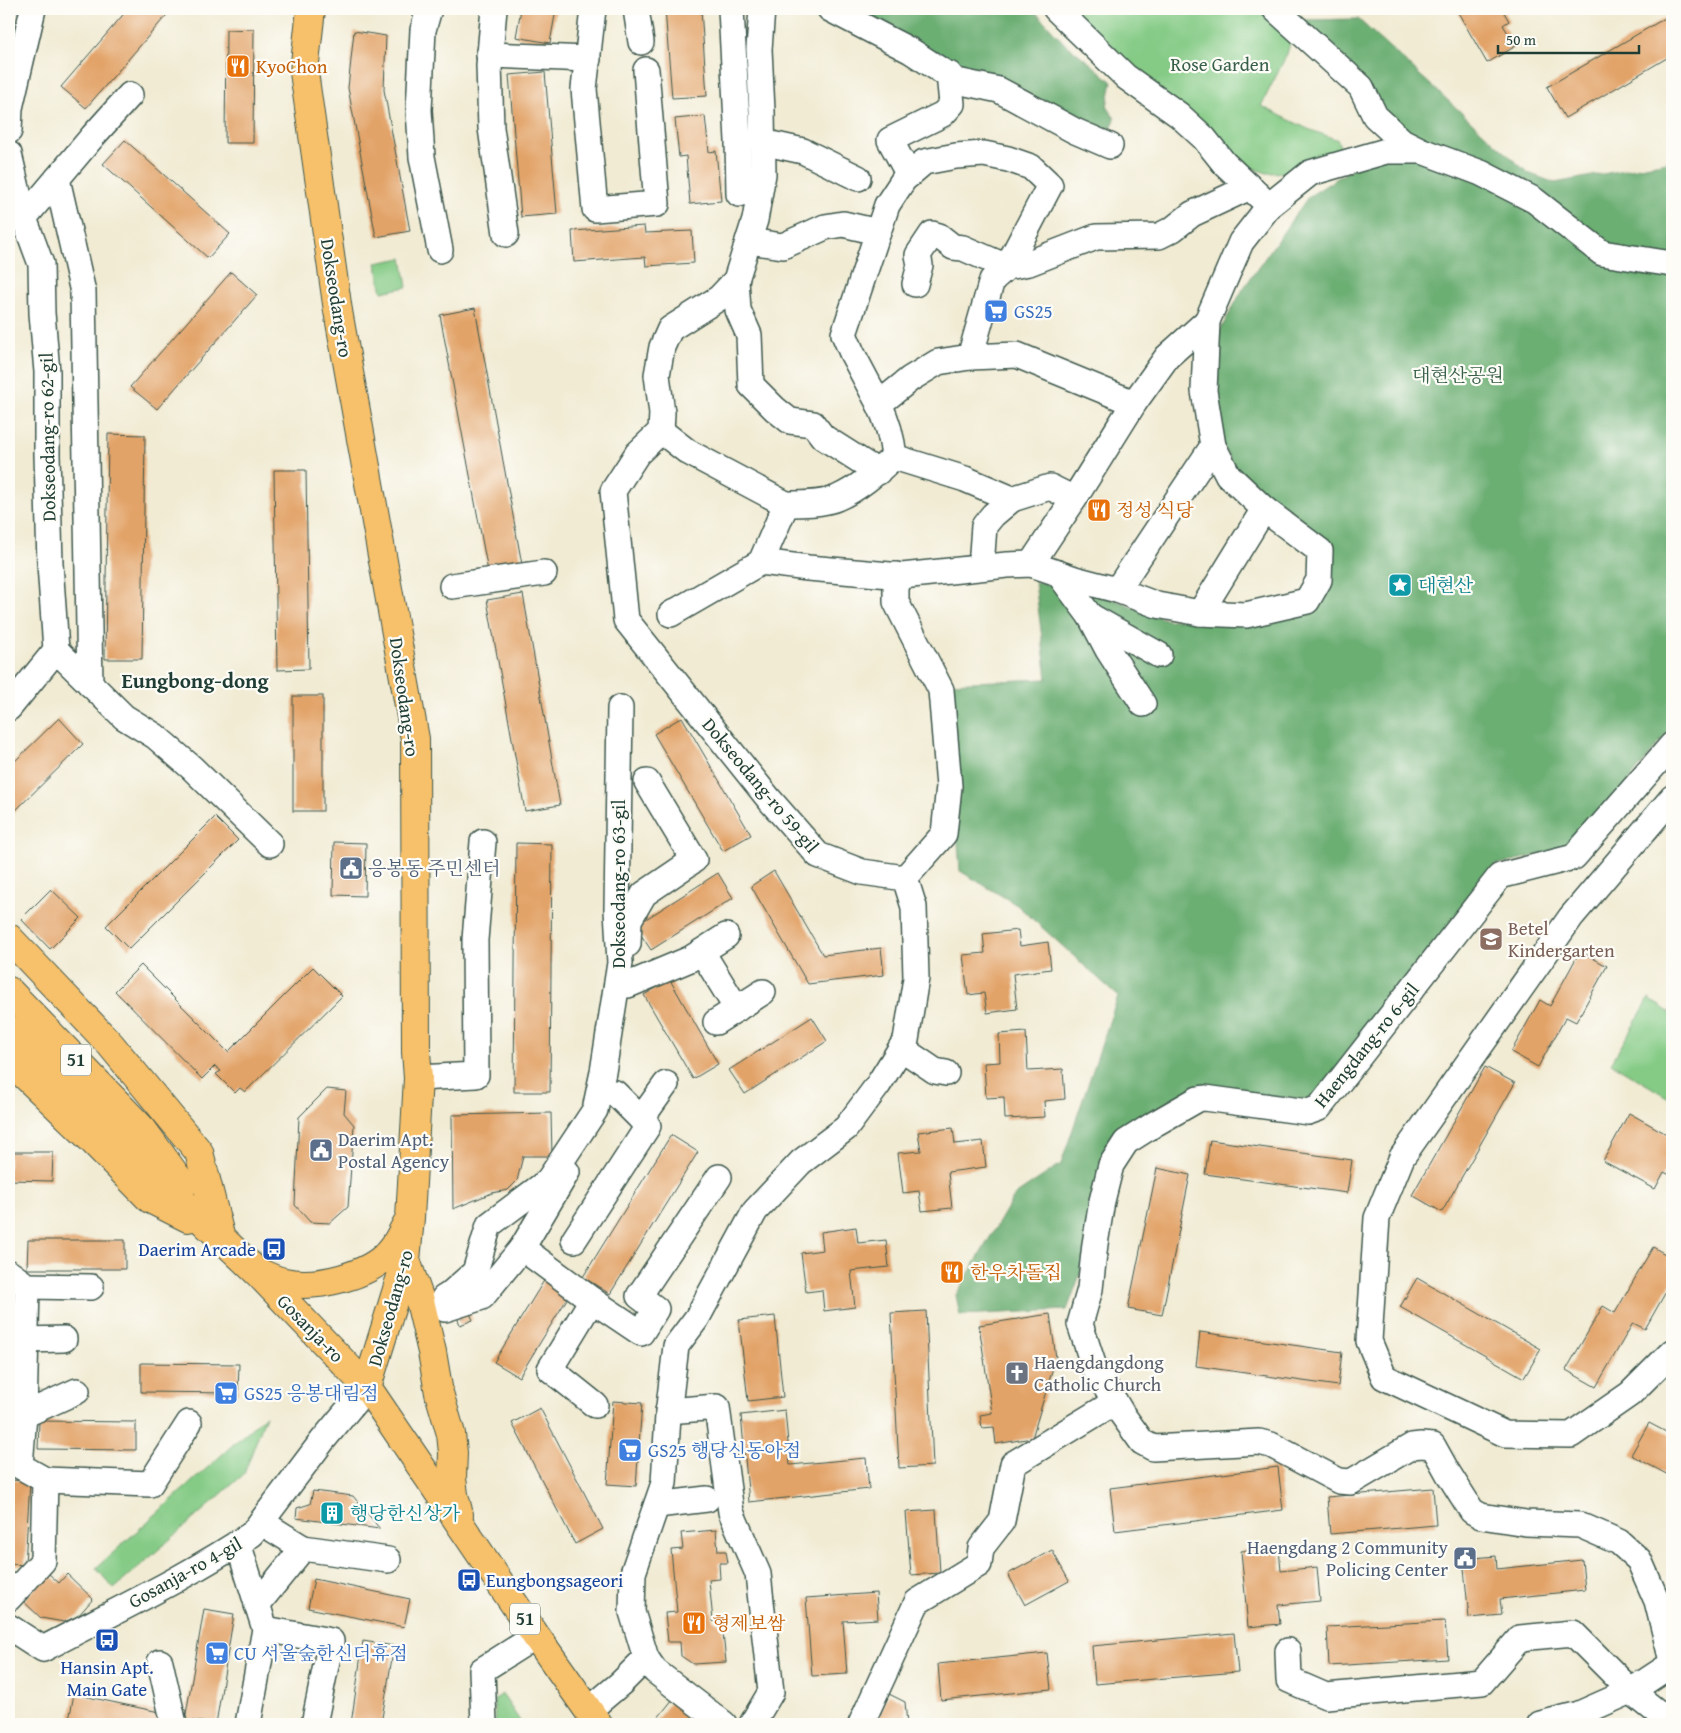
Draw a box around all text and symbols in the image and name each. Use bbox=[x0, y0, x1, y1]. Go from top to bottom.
scale bar bbox=[1498, 22, 1640, 54]
text: 50 m bbox=[1506, 29, 1537, 50]
park label: Rose Garden bbox=[1171, 50, 1270, 78]
place label: KyoChon bbox=[256, 52, 328, 80]
restaurant icon: KyoChon bbox=[225, 53, 251, 79]
street label: Dokseodang-ro bbox=[314, 237, 360, 359]
place label: GS25 bbox=[1014, 297, 1053, 325]
supermarket icon: GS25 bbox=[983, 298, 1009, 324]
street label: Dokseodang-ro 62-gil bbox=[32, 352, 62, 522]
park label: 대현산공원 bbox=[1412, 361, 1504, 389]
place label: 정성 식당 bbox=[1116, 496, 1194, 524]
restaurant icon: 정성 식당 bbox=[1086, 497, 1112, 523]
place label: 대현산 bbox=[1418, 571, 1474, 599]
place icon: 대현산 bbox=[1387, 572, 1413, 598]
street label: Dokseodang-ro bbox=[383, 636, 427, 758]
district label: Eungbong-dong bbox=[121, 665, 270, 696]
street label: Dokseodang-ro 59-gil bbox=[696, 711, 826, 859]
street label: Dokseodang-ro 63-gil bbox=[604, 799, 632, 969]
place label: 응봉동 주민센터 bbox=[368, 854, 501, 882]
public building icon: 응봉동 주민센터 bbox=[338, 855, 364, 881]
place label: Betel Kindergarten bbox=[1508, 914, 1615, 964]
school or university icon: Betel Kindergarten bbox=[1478, 926, 1504, 952]
street label: Haengdang-ro 6-gil bbox=[1307, 977, 1425, 1113]
road number: 51 bbox=[61, 1044, 91, 1076]
place label: Daerim Apt. Postal Agency bbox=[338, 1125, 450, 1175]
public building icon: Daerim Apt. Postal Agency bbox=[308, 1137, 334, 1163]
place label: Daerim Arcade bbox=[138, 1235, 256, 1263]
bus stop icon: Daerim Arcade bbox=[261, 1236, 287, 1262]
street label: Dokseodang-ro bbox=[360, 1246, 420, 1370]
place label: 한우차돌집 bbox=[970, 1258, 1062, 1286]
restaurant icon: 한우차돌집 bbox=[939, 1259, 965, 1285]
street label: Gosanja-ro bbox=[271, 1287, 351, 1369]
place label: Haengdangdong Catholic Church bbox=[1034, 1348, 1164, 1398]
church icon: Haengdangdong Catholic Church bbox=[1004, 1360, 1030, 1386]
place label: GS25 응봉대림점 bbox=[244, 1379, 379, 1407]
supermarket icon: GS25 응봉대림점 bbox=[213, 1380, 239, 1406]
place label: GS25 행당신동아점 bbox=[648, 1436, 801, 1464]
supermarket icon: GS25 행당신동아점 bbox=[617, 1437, 643, 1463]
place label: 행당한신상가 bbox=[350, 1499, 461, 1527]
building icon: 행당한신상가 bbox=[319, 1500, 345, 1526]
street label: Gosanja-ro 4-gil bbox=[123, 1529, 247, 1615]
place label: Haengdang 2 Community Policing Center bbox=[1247, 1533, 1449, 1583]
public building icon: Haengdang 2 Community Policing Center bbox=[1452, 1545, 1478, 1571]
place label: Eungbongsageori bbox=[486, 1566, 623, 1594]
bus stop icon: Eungbongsageori bbox=[456, 1567, 482, 1593]
road number: 51 bbox=[510, 1604, 540, 1635]
place label: 형제보쌈 bbox=[712, 1609, 786, 1637]
restaurant icon: 형제보쌈 bbox=[681, 1610, 707, 1636]
bus stop icon: Hansin Apt. Main Gate bbox=[94, 1627, 120, 1653]
place label: CU 서울숲한신더휴점 bbox=[234, 1639, 408, 1667]
supermarket icon: CU 서울숲한신더휴점 bbox=[204, 1640, 230, 1666]
place label: Hansin Apt. Main Gate bbox=[60, 1653, 154, 1703]

